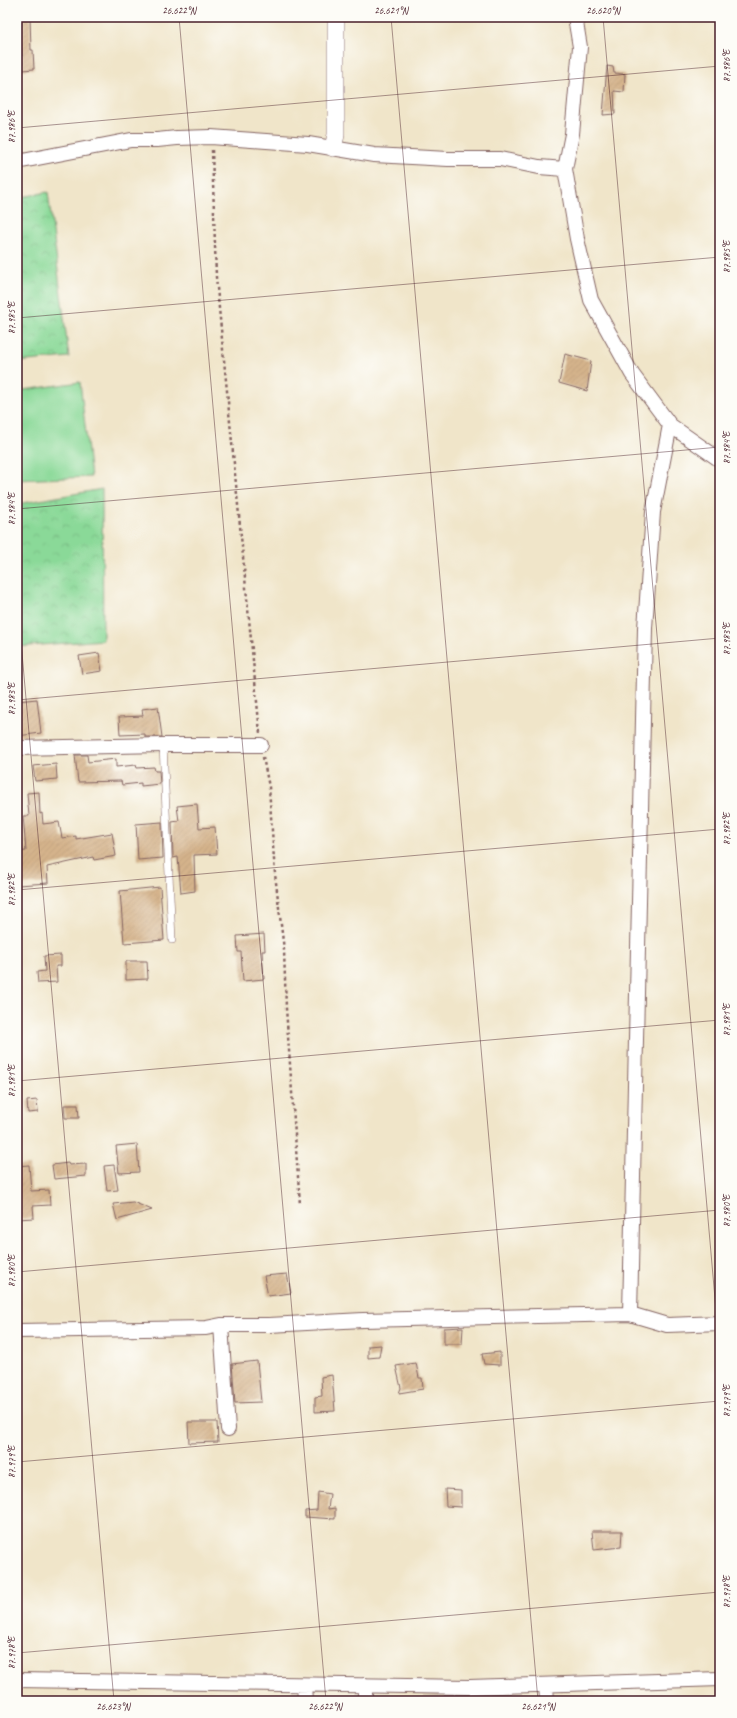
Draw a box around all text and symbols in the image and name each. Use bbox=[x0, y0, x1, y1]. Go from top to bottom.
text: 26.622°N bbox=[162, 4, 198, 17]
text: 26.621°N bbox=[374, 4, 410, 17]
text: 26.620°N bbox=[586, 4, 622, 17]
text: 87.986°E bbox=[720, 48, 733, 82]
text: 87.986°E bbox=[5, 109, 18, 143]
text: 87.985°E bbox=[720, 239, 733, 273]
text: 87.985°E bbox=[5, 300, 18, 334]
text: 87.984°E bbox=[720, 430, 733, 464]
text: 87.984°E bbox=[5, 491, 18, 525]
text: 87.983°E bbox=[720, 621, 733, 655]
text: 87.983°E bbox=[5, 681, 18, 715]
text: 87.982°E bbox=[720, 811, 733, 845]
text: 87.982°E bbox=[5, 872, 18, 906]
text: 87.981°E bbox=[720, 1002, 733, 1036]
text: 87.981°E bbox=[5, 1063, 18, 1097]
text: 87.980°E bbox=[720, 1193, 733, 1227]
text: 87.980°E bbox=[5, 1253, 18, 1287]
text: 87.979°E bbox=[720, 1383, 733, 1417]
text: 87.979°E bbox=[5, 1444, 18, 1478]
text: 87.978°E bbox=[720, 1574, 733, 1608]
text: 87.978°E bbox=[5, 1635, 18, 1669]
text: 26.623°N bbox=[96, 1700, 132, 1713]
text: 26.622°N bbox=[308, 1700, 344, 1713]
text: 26.621°N bbox=[521, 1700, 557, 1713]

